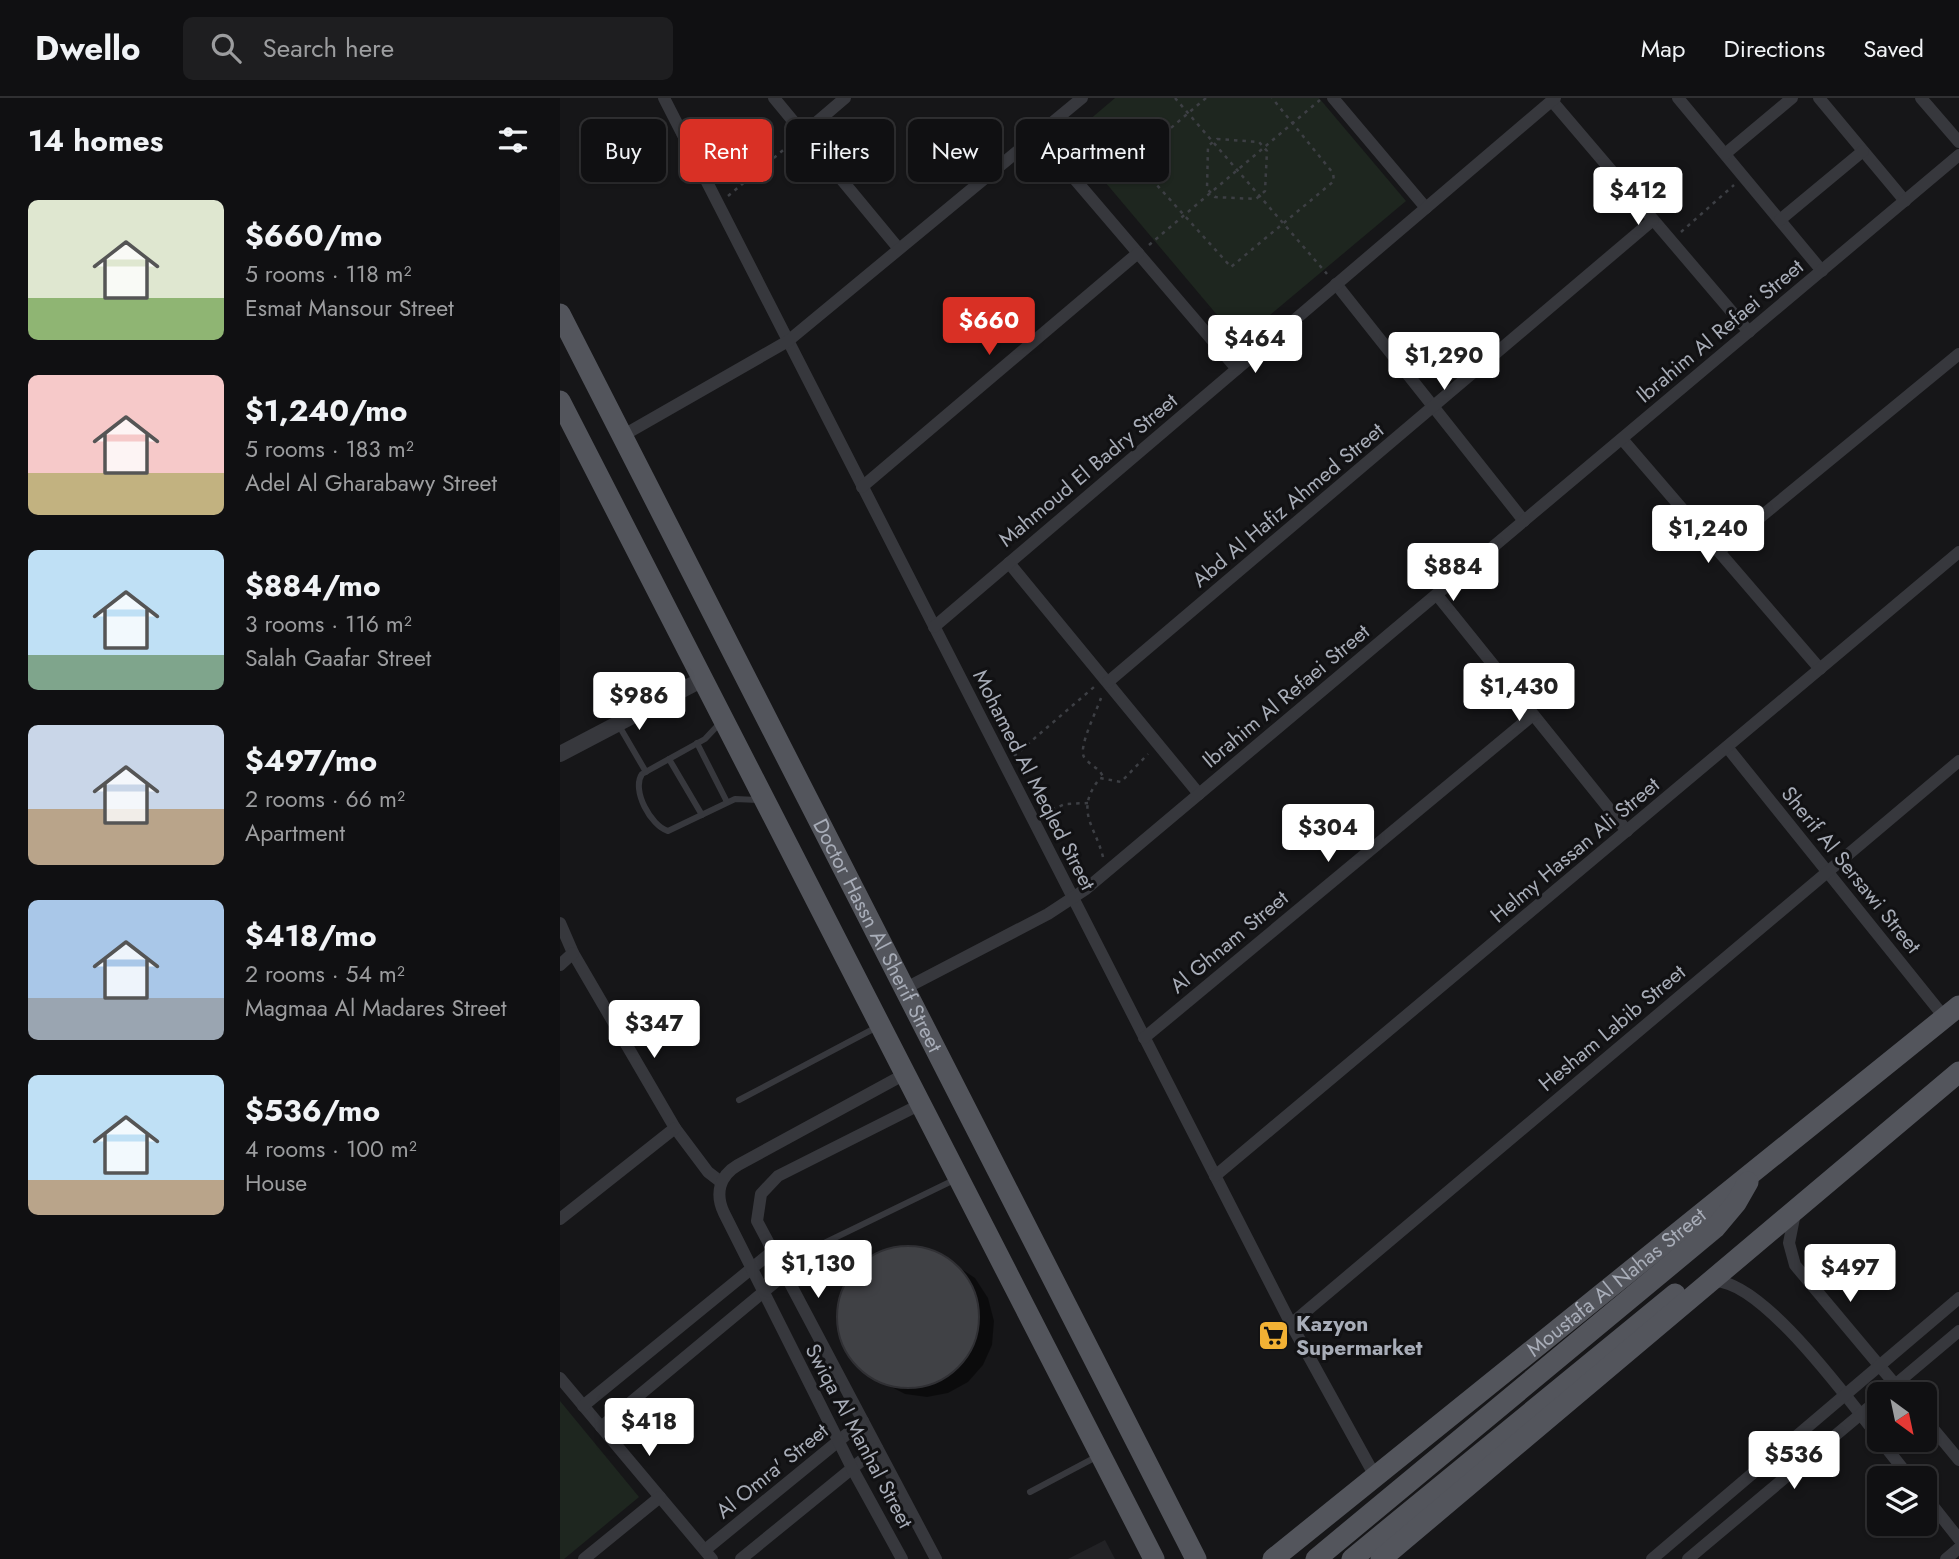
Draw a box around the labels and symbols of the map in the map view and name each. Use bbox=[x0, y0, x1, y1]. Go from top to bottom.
pin: $412 bbox=[1597, 167, 1679, 227]
street label: Ibrahim Al Refaei Street bbox=[1630, 252, 1810, 410]
pin: $660 bbox=[948, 298, 1030, 357]
pin: $464 bbox=[1214, 316, 1296, 375]
pin: $1,290 bbox=[1387, 332, 1501, 392]
street label: Mahmoud El Badry Street bbox=[992, 386, 1184, 554]
street label: Abd Al Hafiz Ahmed Street bbox=[1186, 416, 1390, 594]
pin: $1,240 bbox=[1651, 505, 1765, 565]
pin: $884 bbox=[1412, 544, 1494, 603]
street label: Ibrahim Al Refaei Street bbox=[1196, 617, 1376, 775]
pin: $1,430 bbox=[1462, 664, 1576, 723]
street label: Mohamed Al Meqled Street bbox=[965, 665, 1103, 895]
pin: $986 bbox=[598, 672, 680, 732]
street label: Helmy Hassan Ali Street bbox=[1484, 770, 1666, 930]
street label: Sherif Al Sersawi Street bbox=[1774, 780, 1928, 960]
pin: $304 bbox=[1287, 804, 1369, 864]
street label: Doctor Hassn Al Sherif Street bbox=[805, 814, 950, 1058]
street label: Al Ghnam Street bbox=[1163, 884, 1295, 1000]
street label: Hesham Labib Street bbox=[1532, 958, 1692, 1098]
pin: $347 bbox=[613, 1000, 695, 1060]
street label: Moustafa Al Nahas Street bbox=[1520, 1201, 1713, 1364]
pin: $1,130 bbox=[761, 1240, 875, 1300]
pin: $497 bbox=[1809, 1244, 1891, 1304]
place label: Kazyon Supermarket bbox=[1296, 1309, 1423, 1363]
supermarket icon: Kazyon Supermarket bbox=[1256, 1319, 1290, 1353]
street label: Swiqa Al Manhal Street bbox=[798, 1338, 920, 1534]
north arrow bbox=[1867, 1382, 1937, 1452]
pin: $418 bbox=[608, 1398, 690, 1458]
street label: Al Omra' Street bbox=[709, 1416, 835, 1526]
pin: $536 bbox=[1753, 1432, 1835, 1491]

